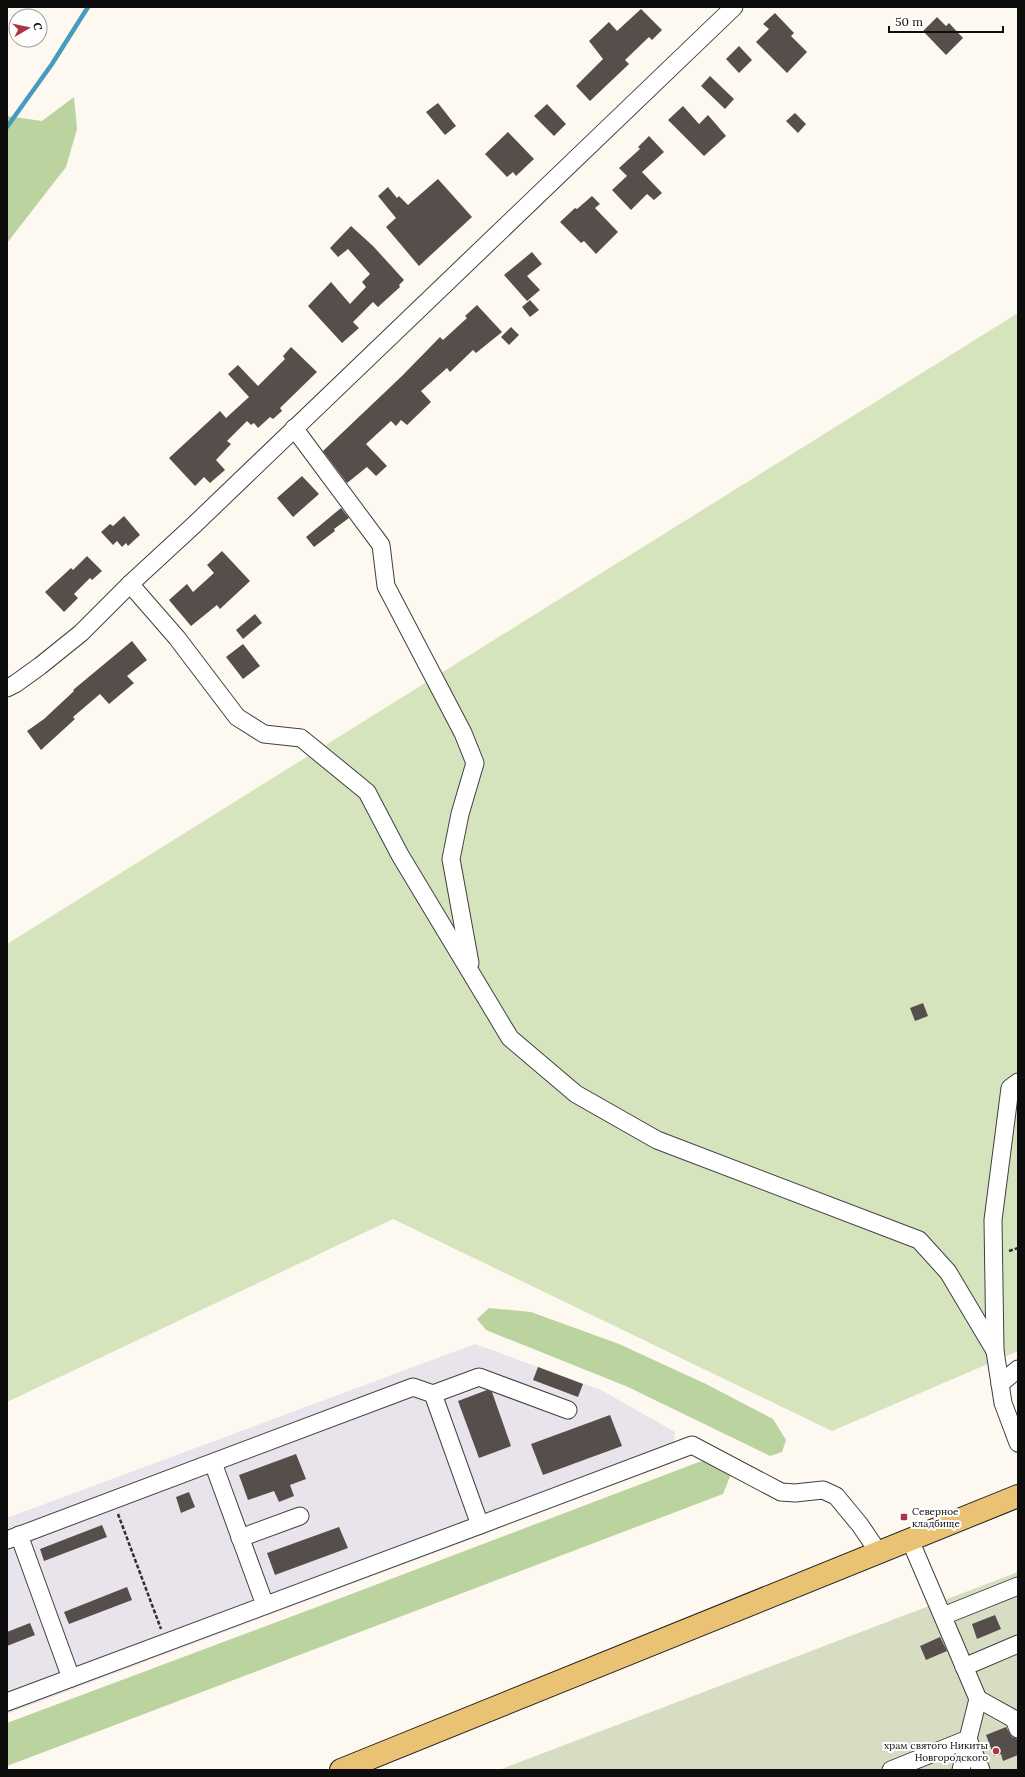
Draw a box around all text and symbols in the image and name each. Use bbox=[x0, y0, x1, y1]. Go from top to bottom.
north arrow bbox=[8, 8, 48, 48]
scale bar bbox=[889, 8, 1003, 34]
text: 50 m bbox=[895, 14, 923, 29]
text: С bbox=[30, 22, 45, 32]
place label: Северное кладбище bbox=[912, 1505, 960, 1530]
marker: Северное кладбище bbox=[899, 1512, 909, 1522]
place label: храм святого Никиты Новгородского bbox=[884, 1739, 988, 1764]
marker: храм святого Никиты Новгородского bbox=[991, 1746, 1001, 1756]

